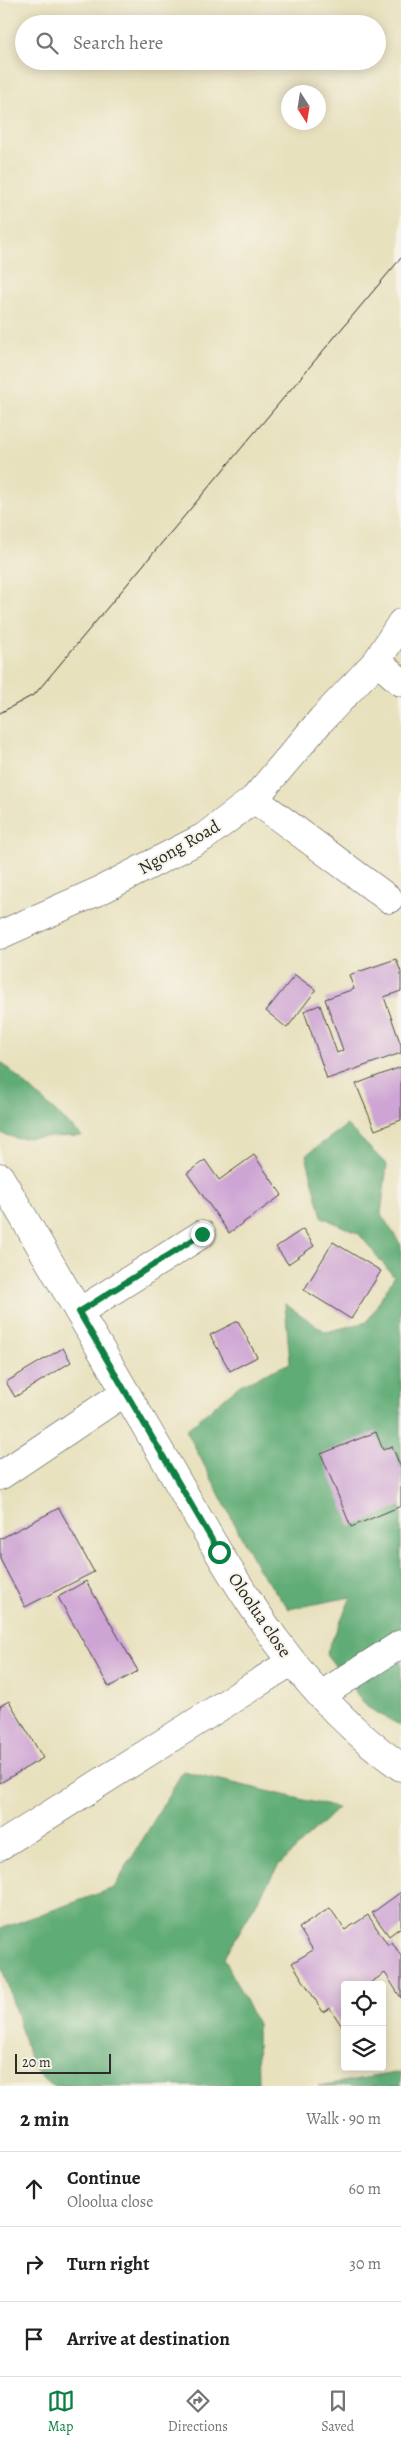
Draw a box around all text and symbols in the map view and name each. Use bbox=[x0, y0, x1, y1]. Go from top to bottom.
search box bbox=[15, 15, 386, 70]
icon: search bbox=[33, 29, 61, 57]
text: Search here bbox=[73, 30, 163, 56]
north arrow bbox=[281, 85, 326, 130]
street label: Ngong Road bbox=[134, 814, 224, 880]
route end bbox=[191, 1223, 214, 1246]
route start bbox=[208, 1541, 231, 1564]
street label: Oloolua close bbox=[223, 1568, 297, 1662]
map controls bbox=[341, 1981, 386, 2071]
button: locate bbox=[341, 1981, 386, 2026]
button: layers bbox=[341, 2026, 386, 2071]
scale bar bbox=[15, 2051, 111, 2074]
text: 20 m bbox=[22, 2053, 51, 2072]
text: 2 min bbox=[20, 2105, 69, 2133]
text: Walk · 90 m bbox=[306, 2108, 381, 2130]
text: Continue bbox=[67, 2165, 141, 2191]
icon: ahead bbox=[20, 2175, 48, 2203]
text: 60 m bbox=[349, 2178, 381, 2200]
text: Oloolua close bbox=[67, 2191, 153, 2213]
icon: right bbox=[20, 2250, 48, 2278]
text: Turn right bbox=[67, 2251, 149, 2277]
text: 30 m bbox=[349, 2253, 381, 2275]
icon: arrive bbox=[20, 2325, 48, 2353]
text: Arrive at destination bbox=[67, 2326, 230, 2352]
tab: Map bbox=[47, 2387, 75, 2436]
tab: Directions bbox=[168, 2387, 228, 2436]
tab: Saved bbox=[321, 2387, 354, 2436]

